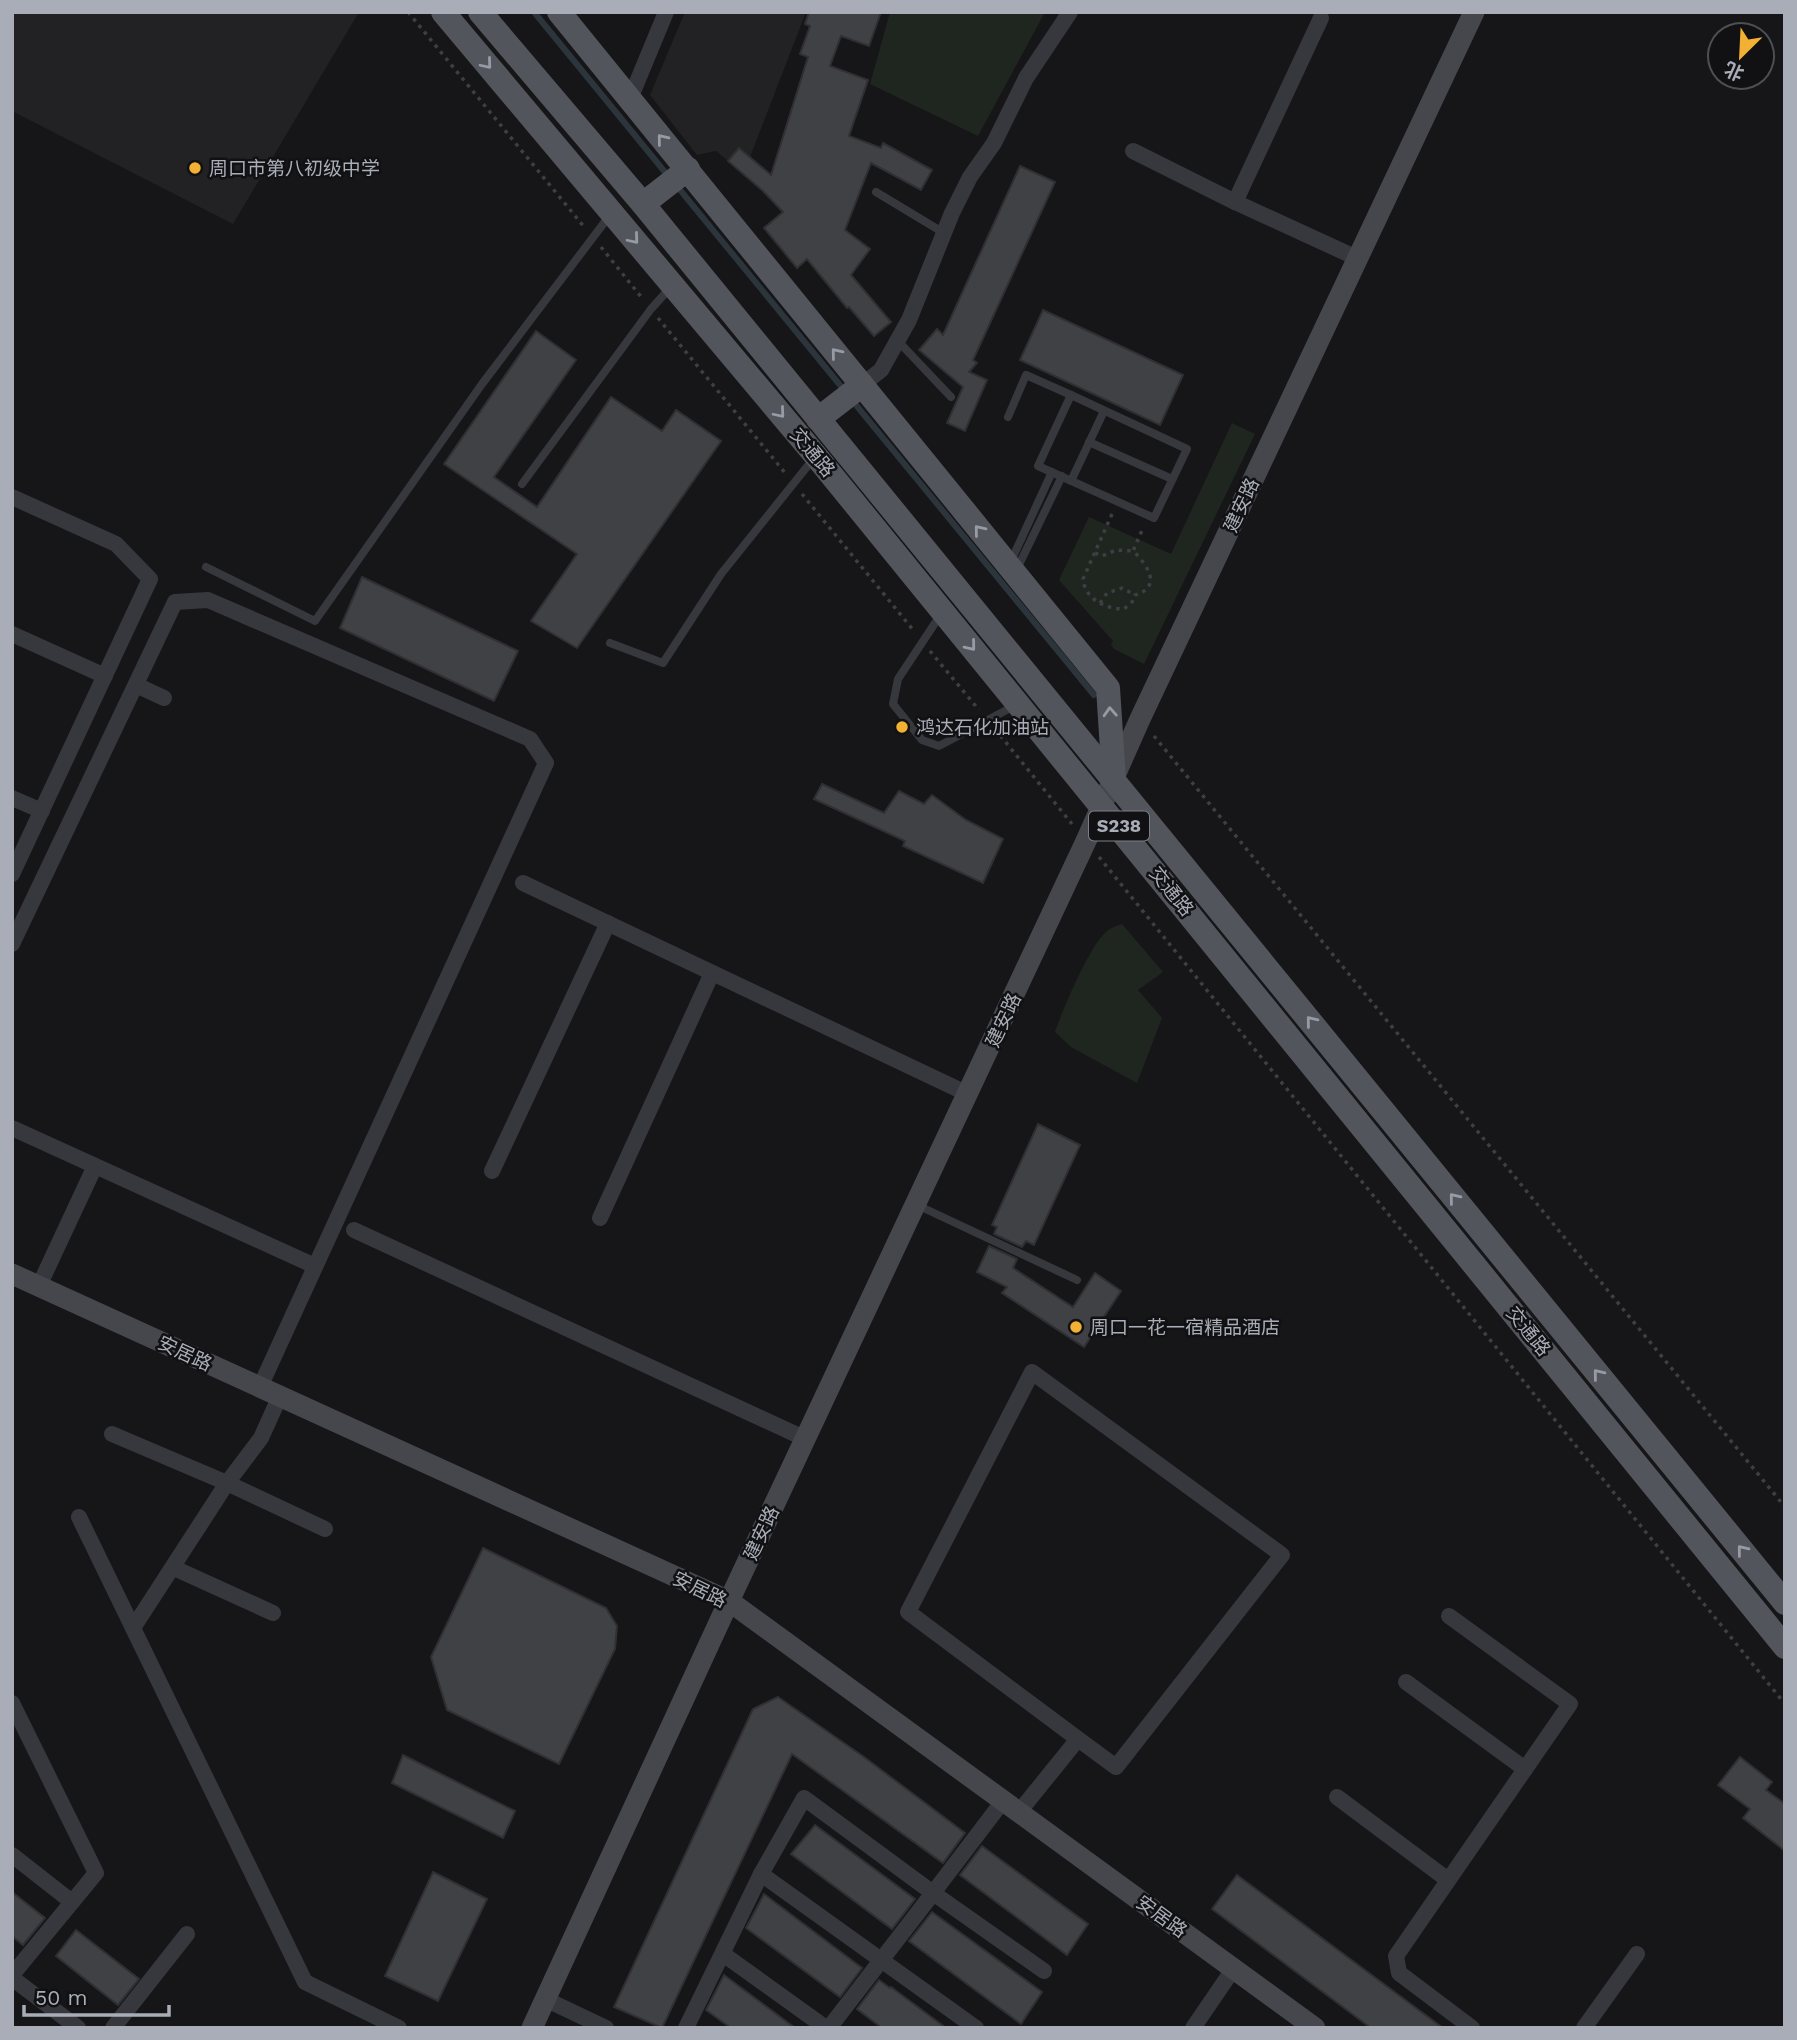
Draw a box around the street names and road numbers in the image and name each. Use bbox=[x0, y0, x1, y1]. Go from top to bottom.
street label: 交通路 bbox=[785, 423, 840, 482]
street label: 建安路 bbox=[1219, 475, 1264, 536]
road number: S238 bbox=[1089, 812, 1149, 840]
street label: 交通路 bbox=[1145, 862, 1198, 921]
street label: 建安路 bbox=[981, 990, 1026, 1051]
street label: 交通路 bbox=[1502, 1302, 1555, 1361]
street label: 安居路 bbox=[154, 1331, 215, 1376]
street label: 建安路 bbox=[739, 1503, 784, 1564]
street label: 安居路 bbox=[669, 1567, 730, 1612]
street label: 安居路 bbox=[1132, 1890, 1192, 1942]

